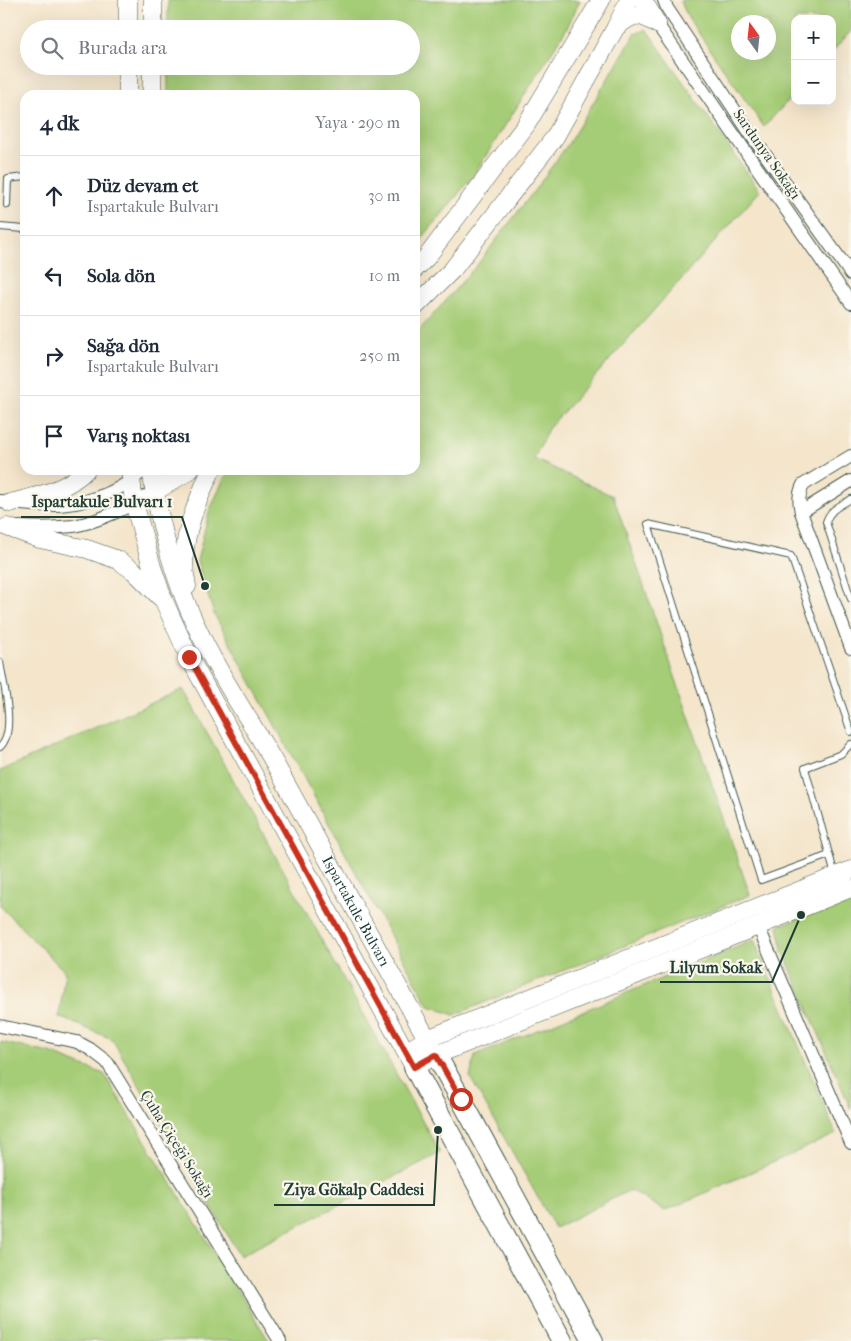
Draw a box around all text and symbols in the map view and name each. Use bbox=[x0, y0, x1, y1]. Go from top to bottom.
north arrow bbox=[731, 15, 776, 60]
map controls bbox=[791, 15, 836, 105]
button: + bbox=[791, 15, 836, 60]
search box bbox=[20, 20, 420, 75]
icon: search bbox=[38, 34, 66, 62]
text: Burada ara bbox=[78, 37, 167, 59]
button: − bbox=[791, 60, 836, 105]
street label: Sardunya Sokağı bbox=[729, 105, 805, 203]
text: 4 dk bbox=[40, 111, 79, 135]
text: Yaya · 290 m bbox=[315, 113, 400, 132]
text: Düz devam et bbox=[87, 175, 198, 197]
icon: ahead bbox=[40, 182, 68, 210]
text: 30 m bbox=[368, 186, 400, 205]
text: Ispartakule Bulvarı bbox=[87, 197, 219, 216]
icon: left bbox=[40, 262, 68, 290]
text: Sola dön bbox=[87, 265, 155, 287]
text: 10 m bbox=[369, 266, 400, 285]
text: Sağa dön bbox=[87, 335, 160, 357]
icon: right bbox=[40, 342, 68, 370]
text: 250 m bbox=[359, 346, 400, 365]
text: Ispartakule Bulvarı bbox=[87, 357, 219, 376]
icon: arrive bbox=[40, 422, 68, 450]
text: Varış noktası bbox=[87, 425, 190, 447]
callout: Ispartakule Bulvarı 1 bbox=[21, 486, 182, 517]
text: Ispartakule Bulvarı 1 bbox=[32, 492, 173, 512]
route end bbox=[178, 646, 201, 669]
street label: Ispartakule Bulvarı bbox=[318, 853, 394, 970]
callout: Lilyum Sokak bbox=[660, 951, 772, 982]
text: Lilyum Sokak bbox=[670, 958, 763, 978]
street label: Çuha Çiçeği Sokağı bbox=[137, 1087, 218, 1202]
route start bbox=[450, 1088, 473, 1111]
callout: Ziya Gökalp Caddesi bbox=[274, 1174, 434, 1205]
text: Ziya Gökalp Caddesi bbox=[284, 1180, 424, 1200]

